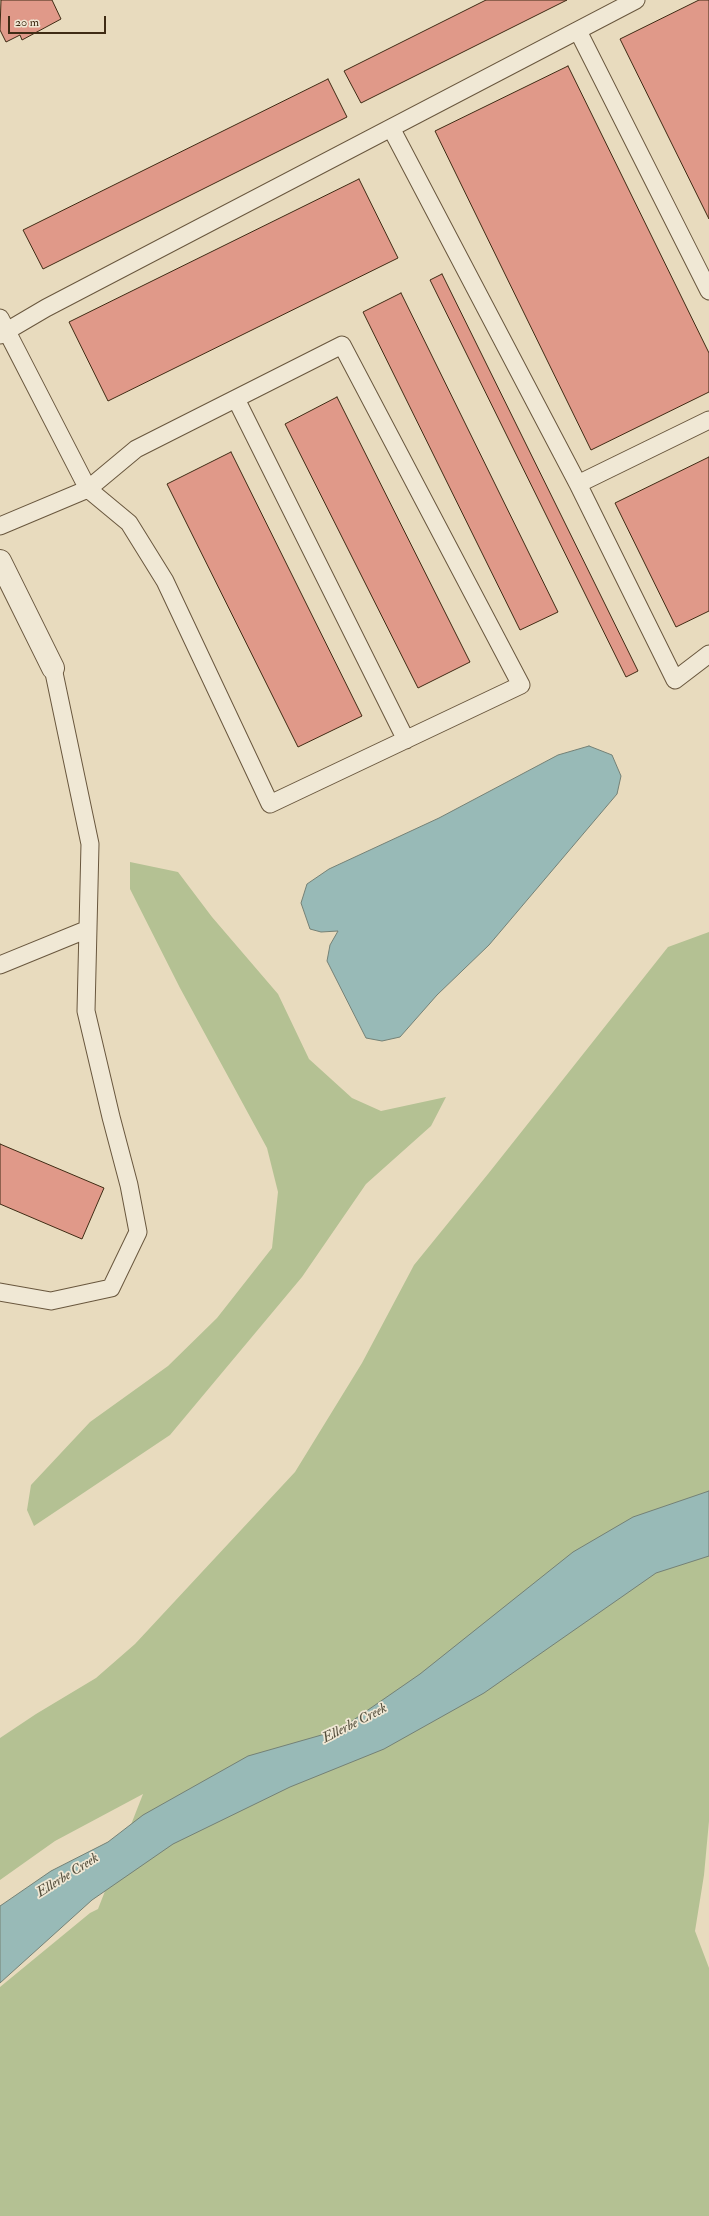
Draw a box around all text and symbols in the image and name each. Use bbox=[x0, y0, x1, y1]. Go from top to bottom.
scale bar bbox=[10, 8, 108, 34]
text: 20 m bbox=[15, 15, 39, 30]
water label: Ellerbe Creek bbox=[320, 1701, 390, 1747]
water label: Ellerbe Creek bbox=[34, 1850, 102, 1902]

